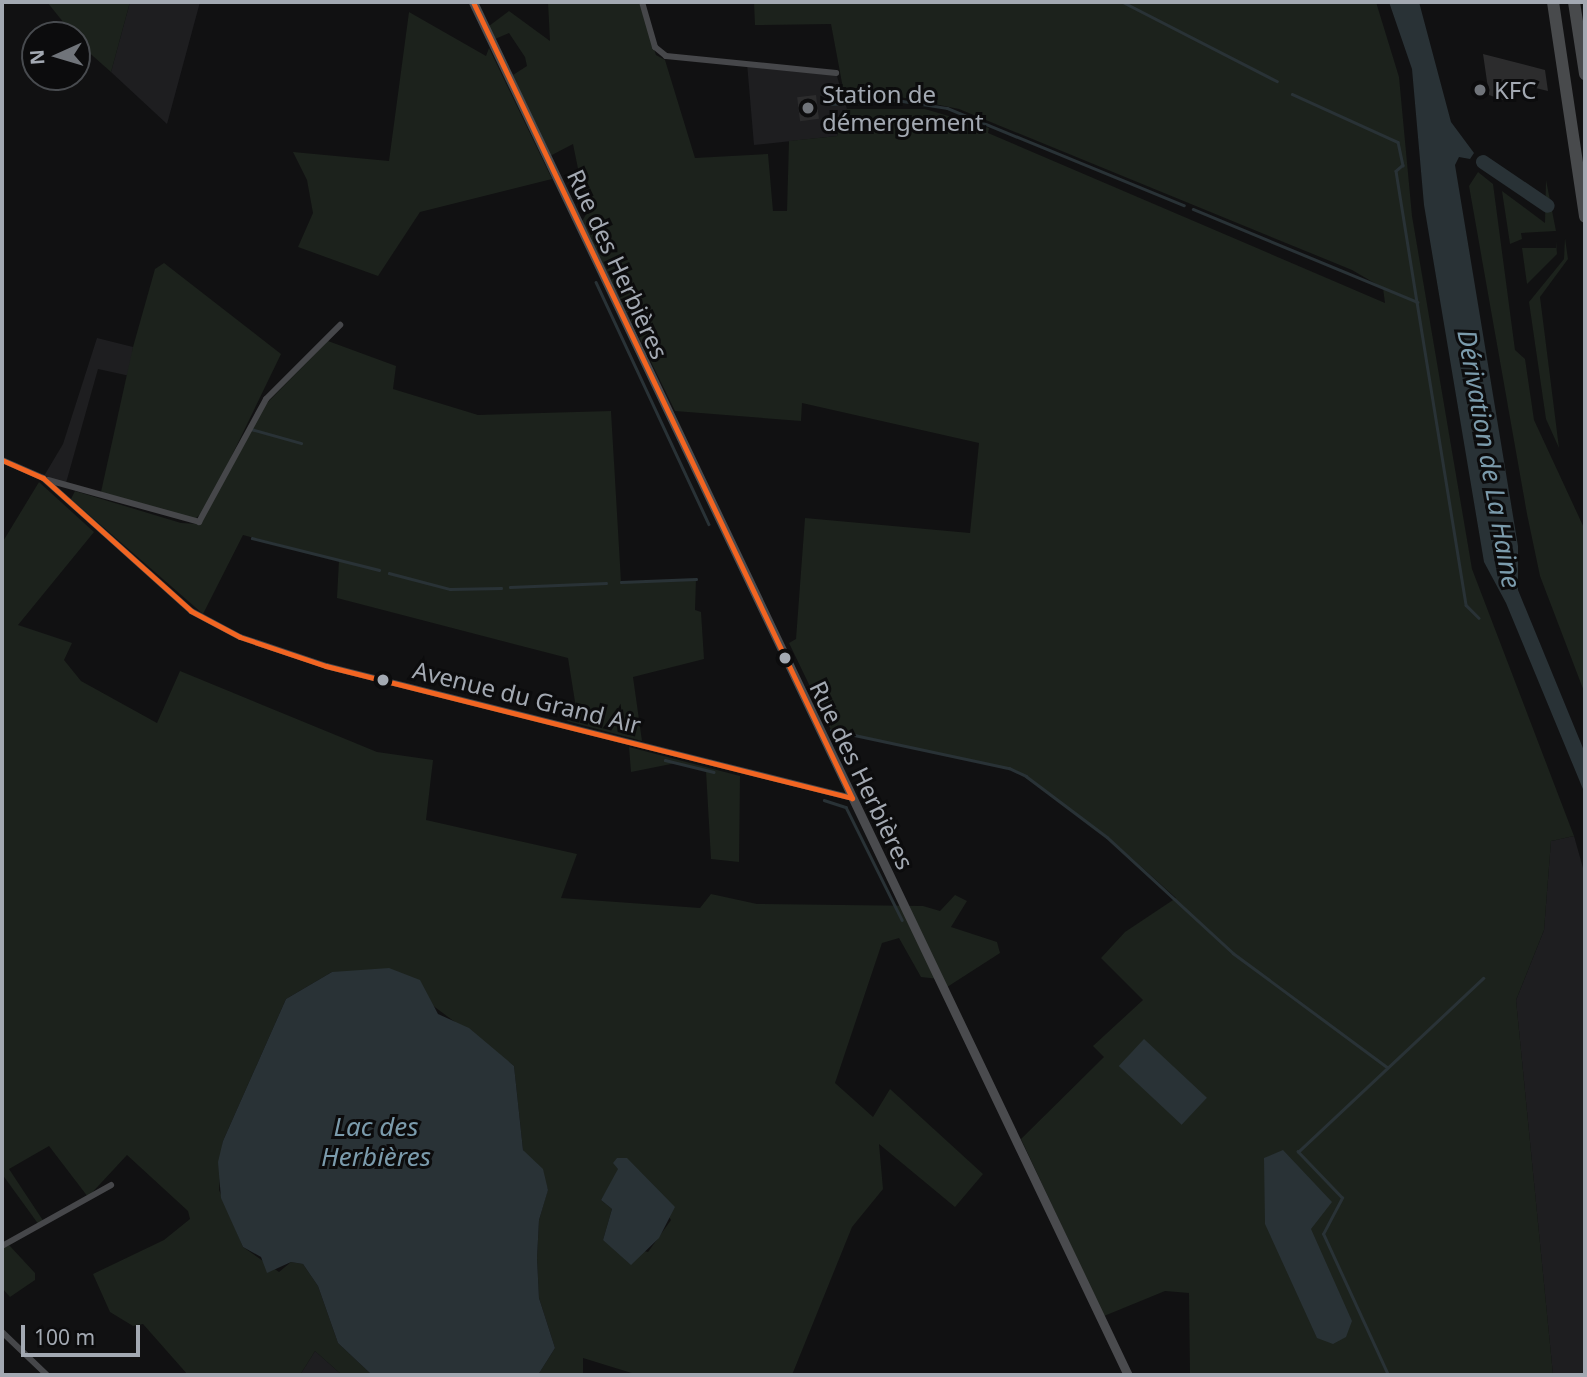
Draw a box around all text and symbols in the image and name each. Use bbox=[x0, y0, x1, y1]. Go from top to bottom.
north arrow bbox=[21, 21, 91, 91]
text: N bbox=[24, 49, 51, 66]
place label: KFC bbox=[1494, 76, 1536, 104]
place label: Station de démergement bbox=[822, 80, 984, 136]
marker: KFC bbox=[1472, 82, 1488, 98]
marker: Station de démergement bbox=[800, 100, 816, 116]
street label: Rue des Herbières bbox=[561, 165, 675, 363]
water label: Dérivation de La Haine bbox=[1451, 327, 1527, 591]
unlabelled marker bbox=[778, 651, 792, 665]
street label: Avenue du Grand Air bbox=[410, 655, 644, 739]
unlabelled marker bbox=[376, 673, 390, 687]
street label: Rue des Herbières bbox=[804, 676, 920, 874]
water label: Lac des Herbières bbox=[321, 1111, 431, 1172]
scale bar bbox=[24, 1310, 144, 1354]
text: 100 m bbox=[34, 1323, 95, 1351]

